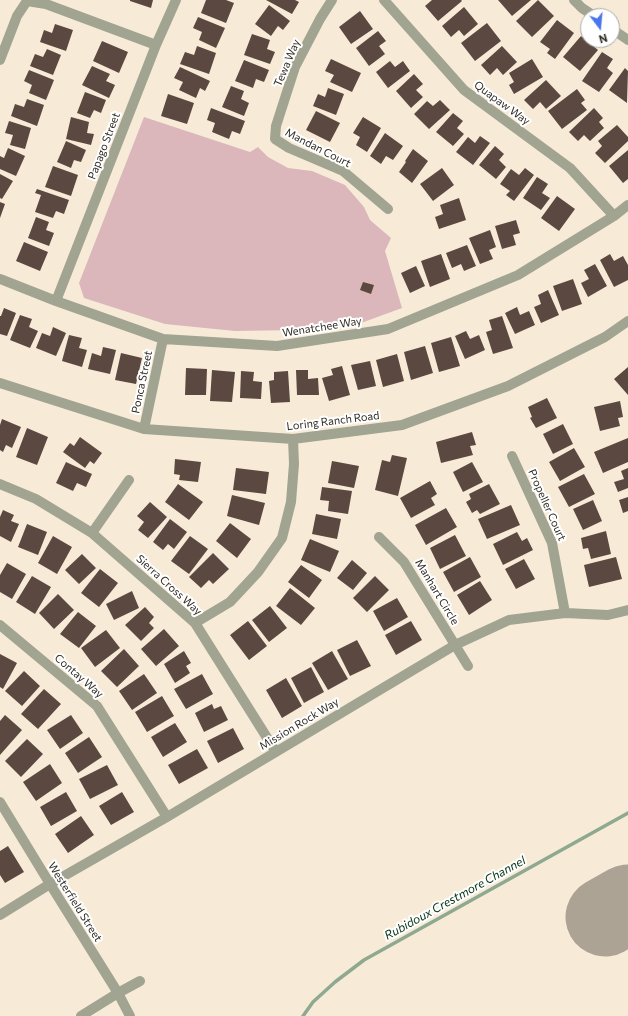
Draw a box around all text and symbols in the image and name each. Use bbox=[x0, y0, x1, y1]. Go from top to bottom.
north arrow bbox=[580, 8, 620, 48]
text: N bbox=[597, 32, 609, 46]
street label: Tewa Way bbox=[271, 37, 303, 89]
street label: Quapaw Way bbox=[471, 78, 533, 128]
street label: Papago Street bbox=[85, 111, 123, 181]
street label: Mandan Court bbox=[283, 126, 353, 170]
street label: Wenatchee Way bbox=[281, 314, 363, 340]
street label: Ponca Street bbox=[129, 349, 155, 415]
street label: Loring Ranch Road bbox=[286, 409, 380, 433]
street label: Propeller Court bbox=[525, 467, 569, 543]
street label: Sierra Cross Way bbox=[133, 552, 205, 618]
street label: Manhart Circle bbox=[412, 557, 462, 627]
street label: Contay Way bbox=[52, 651, 106, 701]
street label: Mission Rock Way bbox=[257, 695, 341, 753]
water label: Rubidoux Crestmore Channel bbox=[382, 853, 528, 943]
street label: Westerfield Street bbox=[45, 860, 105, 944]

